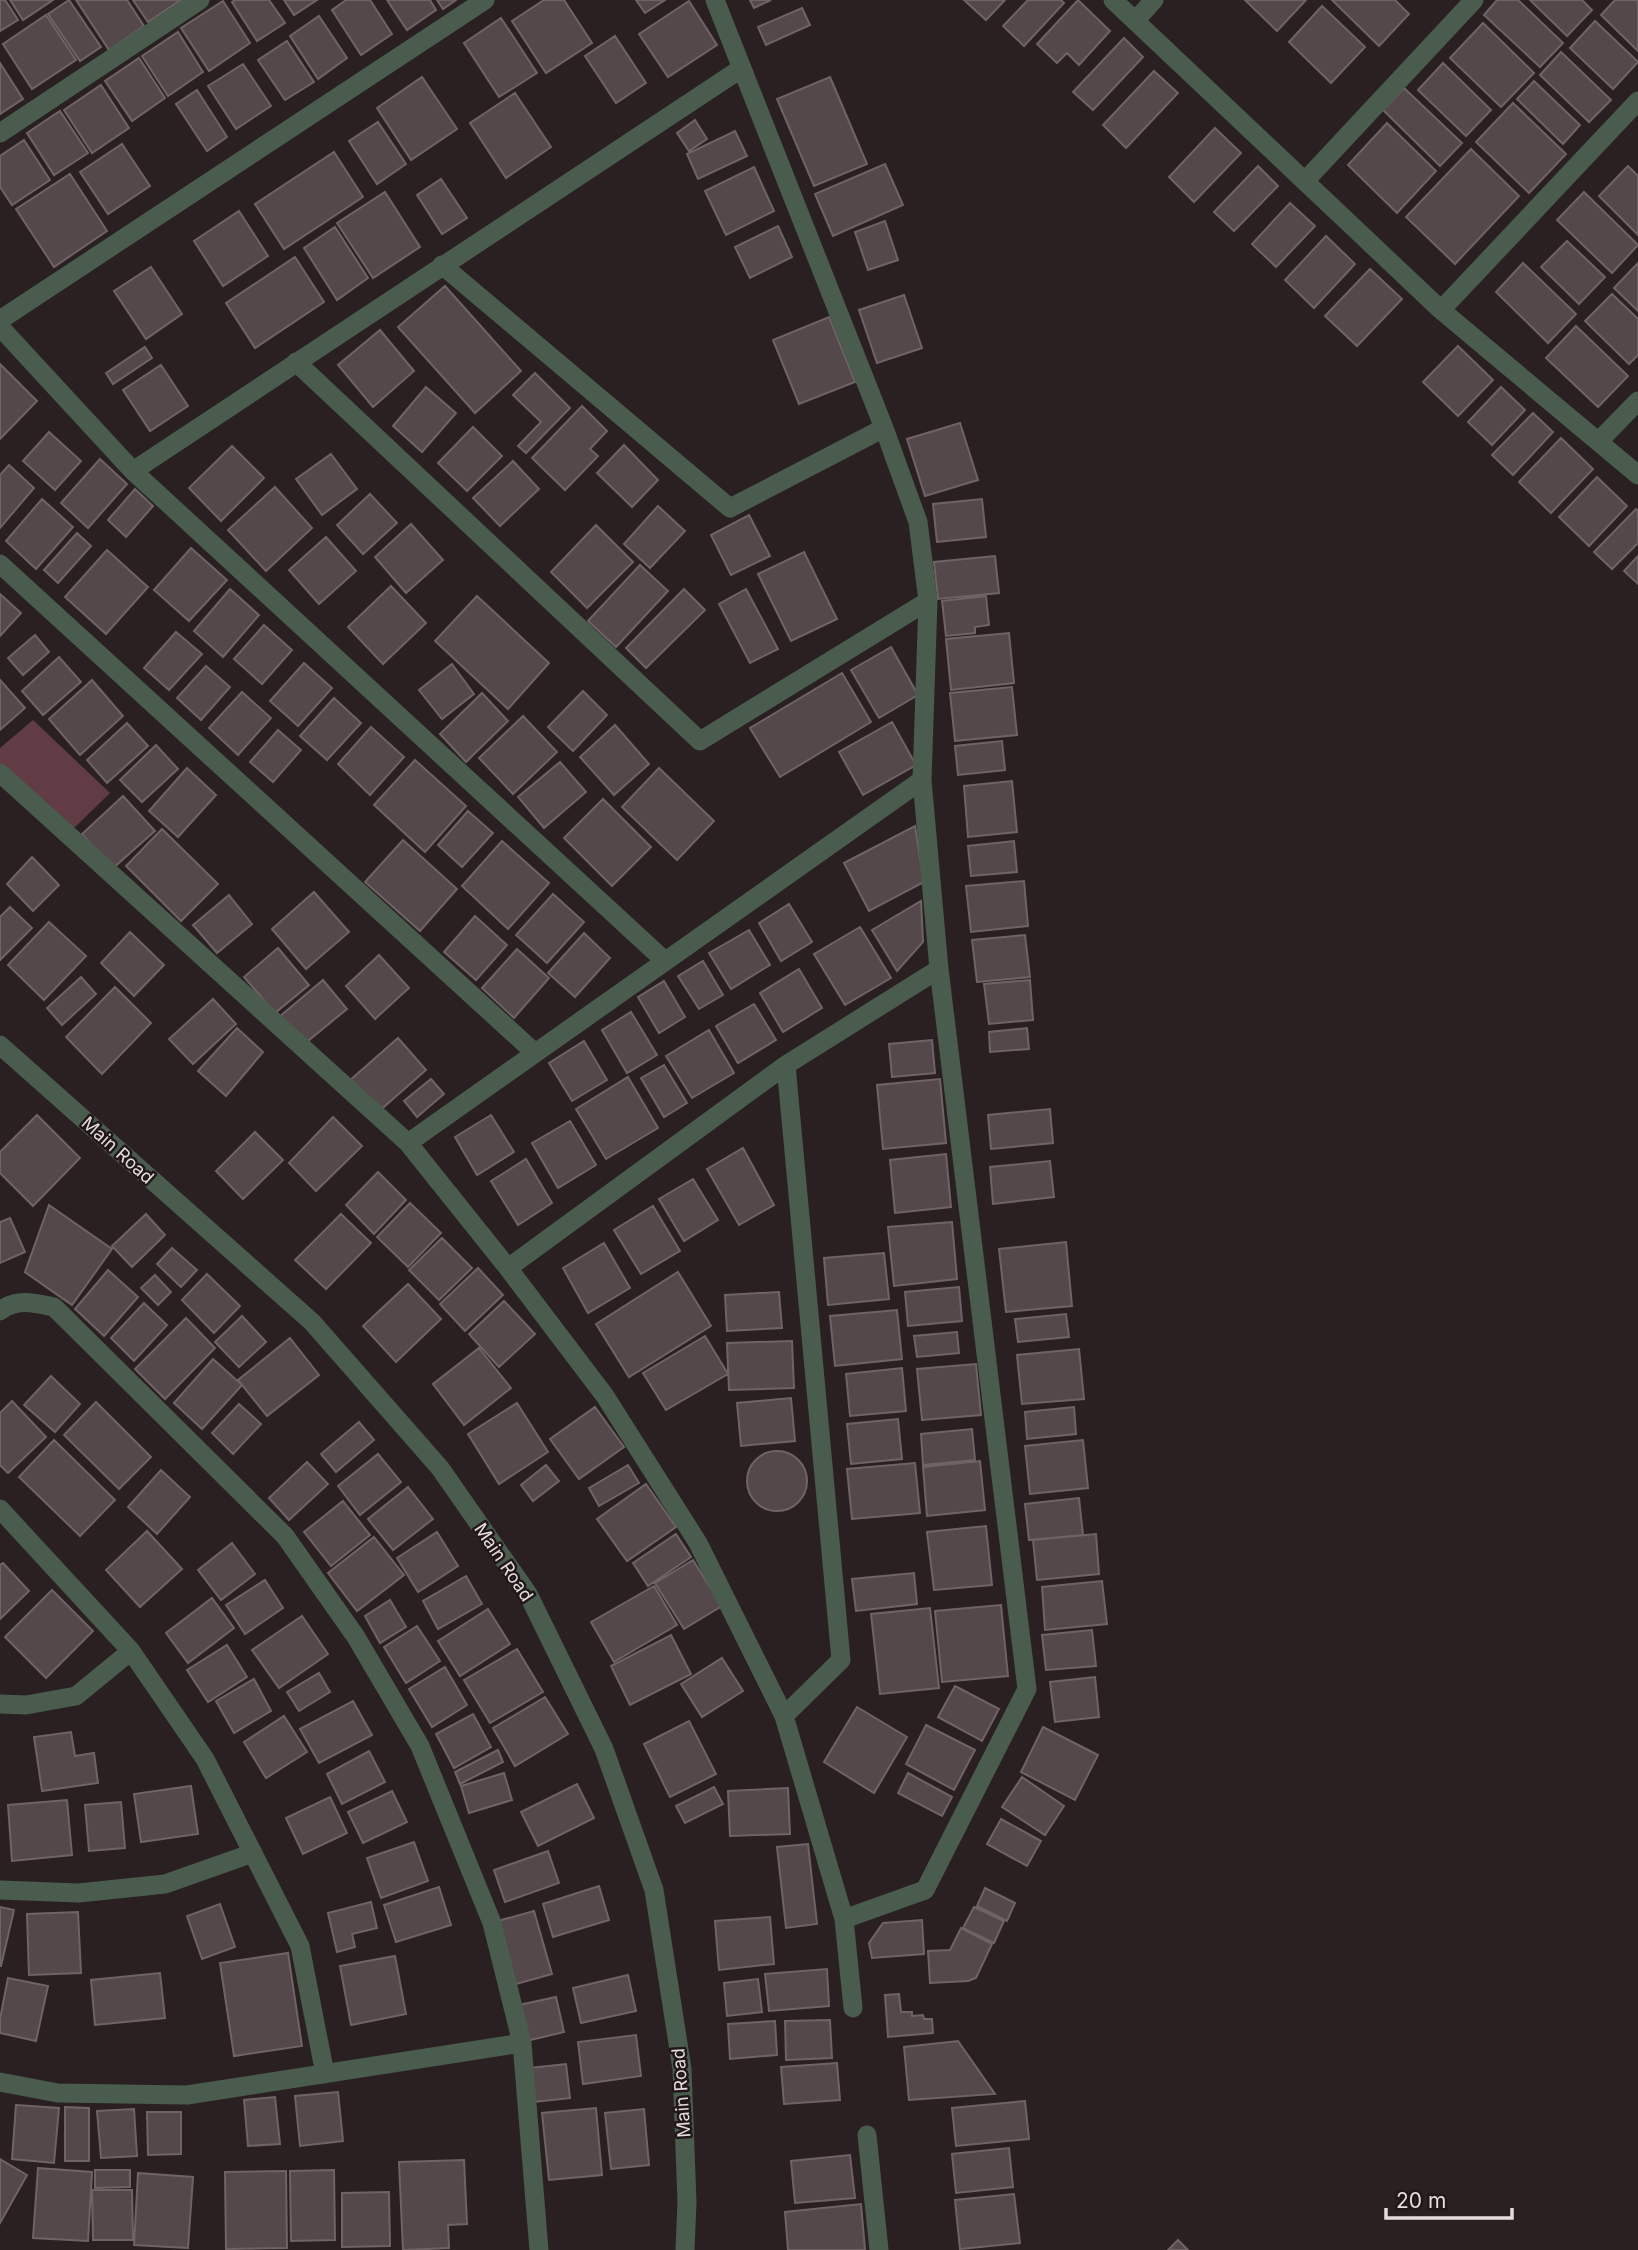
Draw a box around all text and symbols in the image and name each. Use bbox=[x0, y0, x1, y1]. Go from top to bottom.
street label: Main Road bbox=[78, 1112, 158, 1188]
street label: Main Road bbox=[470, 1519, 538, 1605]
street label: Main Road bbox=[667, 2047, 695, 2139]
scale bar bbox=[1386, 2176, 1512, 2220]
text: 20 m bbox=[1396, 2188, 1446, 2213]

